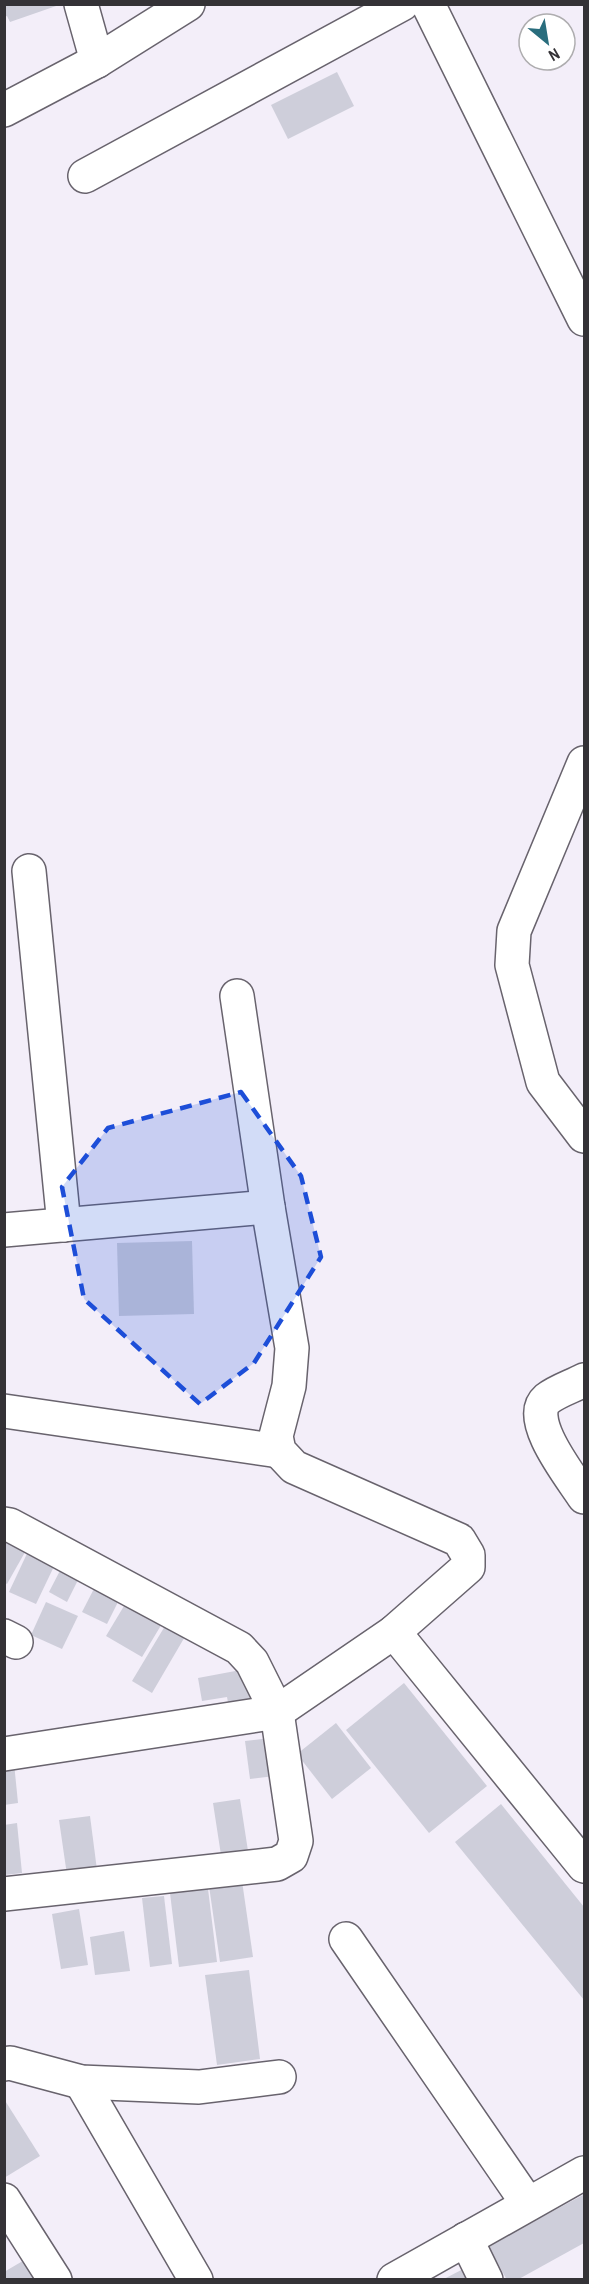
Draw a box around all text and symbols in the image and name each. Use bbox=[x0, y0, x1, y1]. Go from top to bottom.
north arrow bbox=[517, 12, 577, 72]
text: N bbox=[545, 43, 564, 67]

